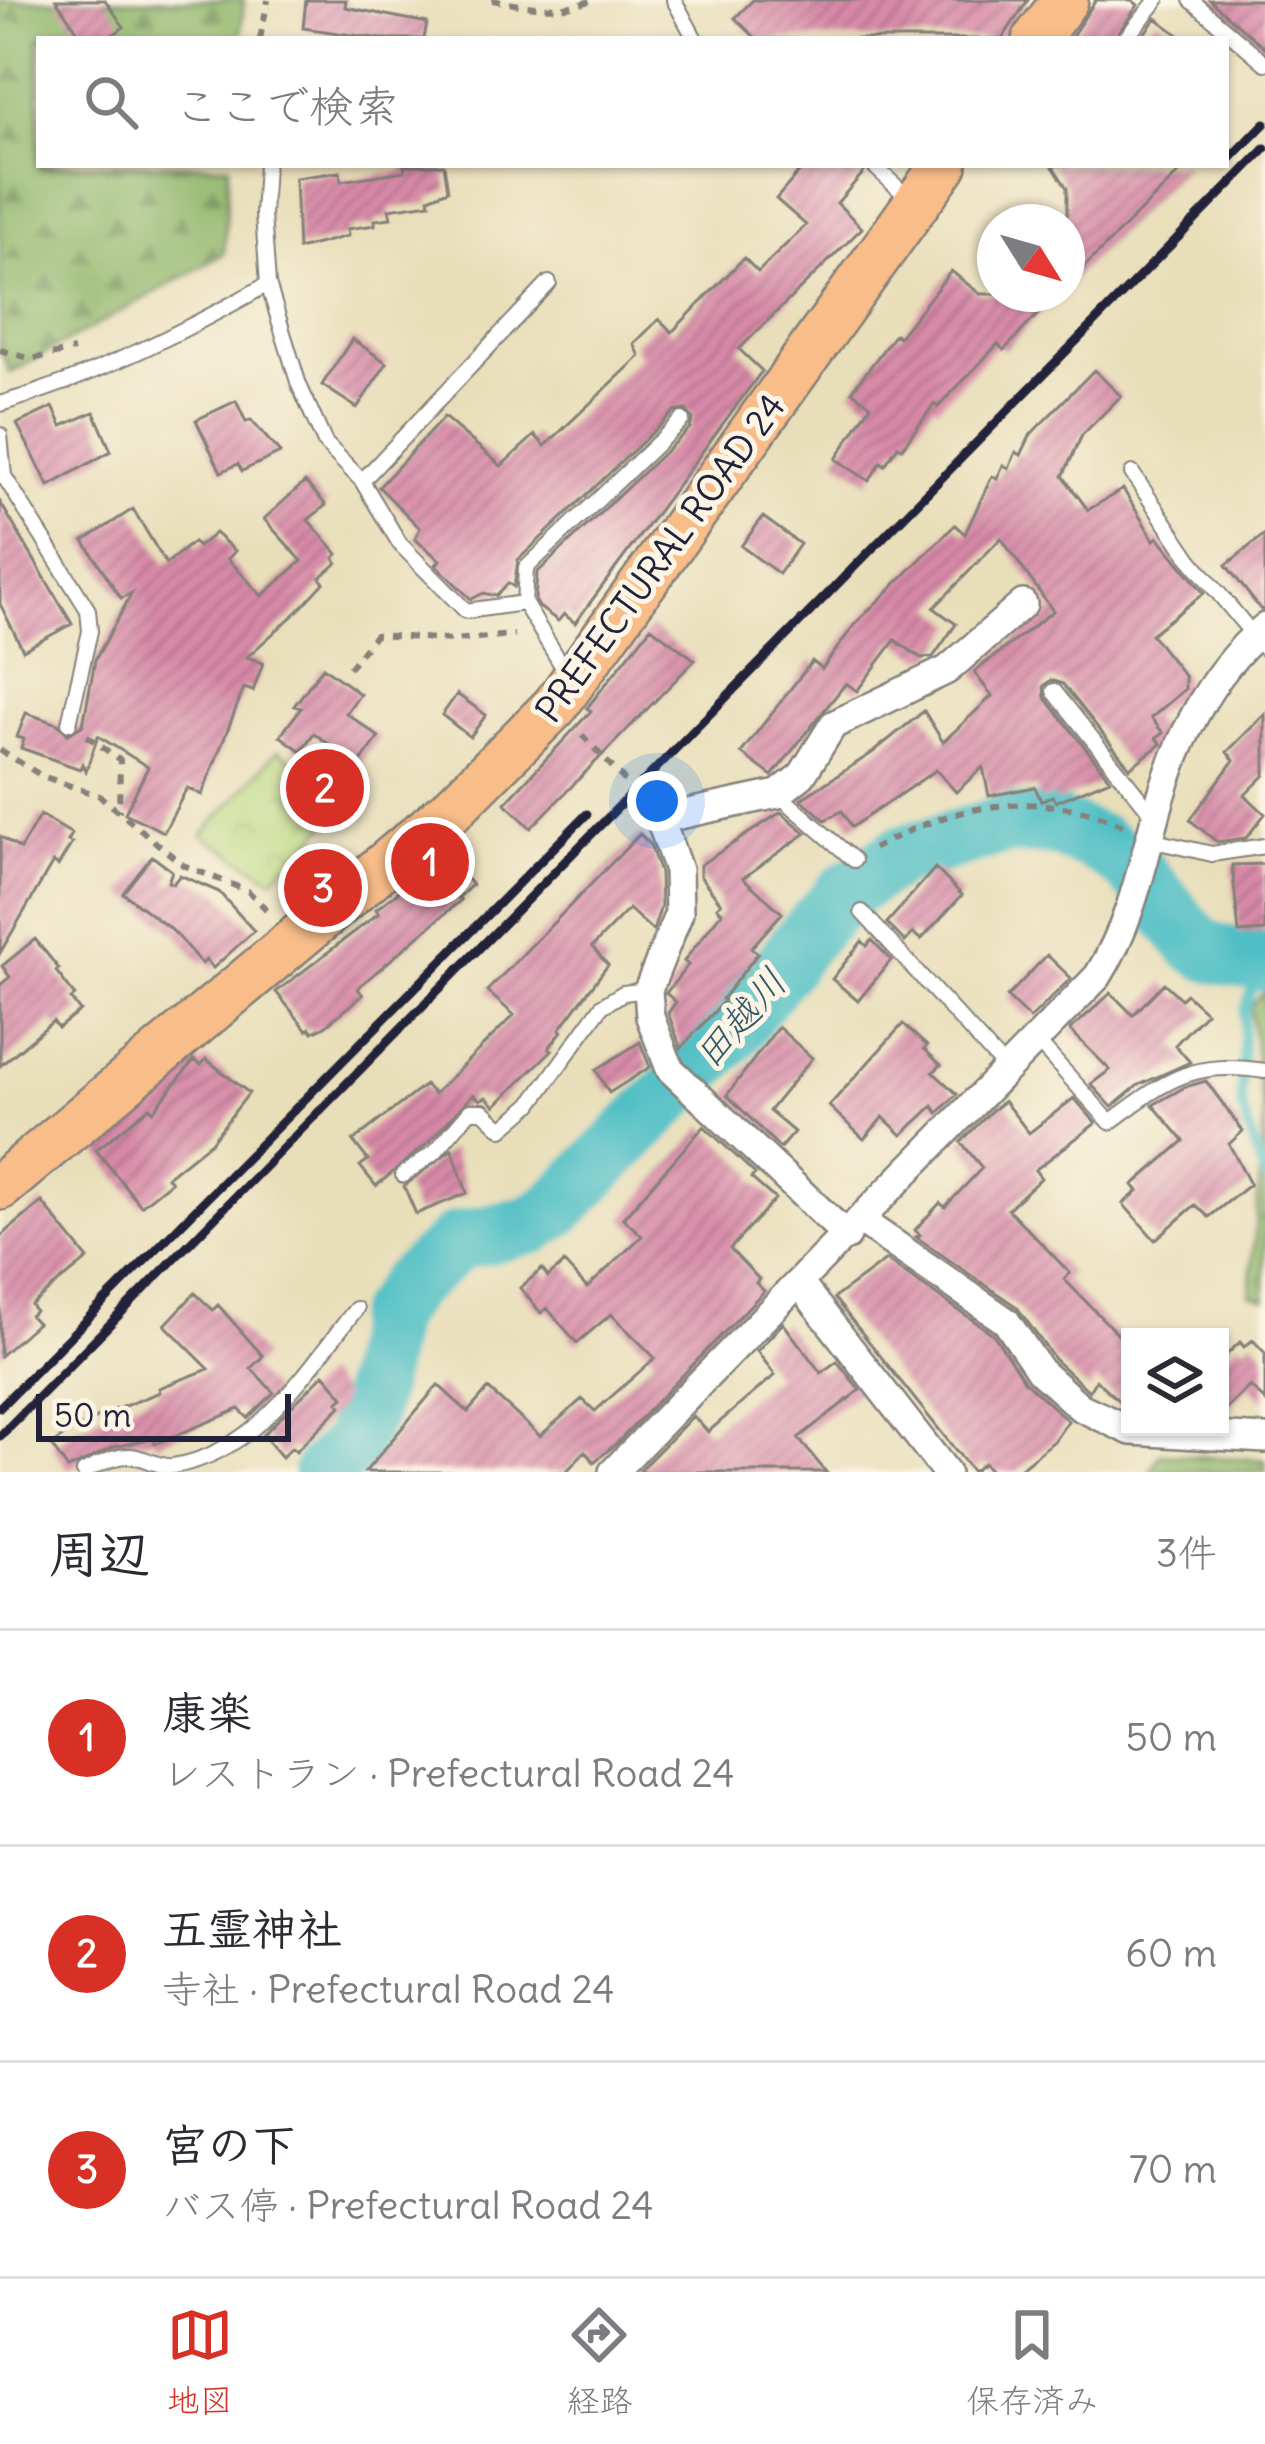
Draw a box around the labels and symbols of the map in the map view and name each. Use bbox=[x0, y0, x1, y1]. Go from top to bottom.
north arrow bbox=[977, 204, 1085, 312]
street label: PREFECTURAL ROAD 24 bbox=[526, 385, 795, 732]
pin: 2 bbox=[286, 743, 364, 833]
your location bbox=[627, 771, 687, 831]
pin: 1 bbox=[391, 817, 469, 907]
pin: 3 bbox=[284, 843, 362, 933]
water label: 田越川 bbox=[684, 958, 797, 1079]
scale bar bbox=[36, 1388, 291, 1441]

